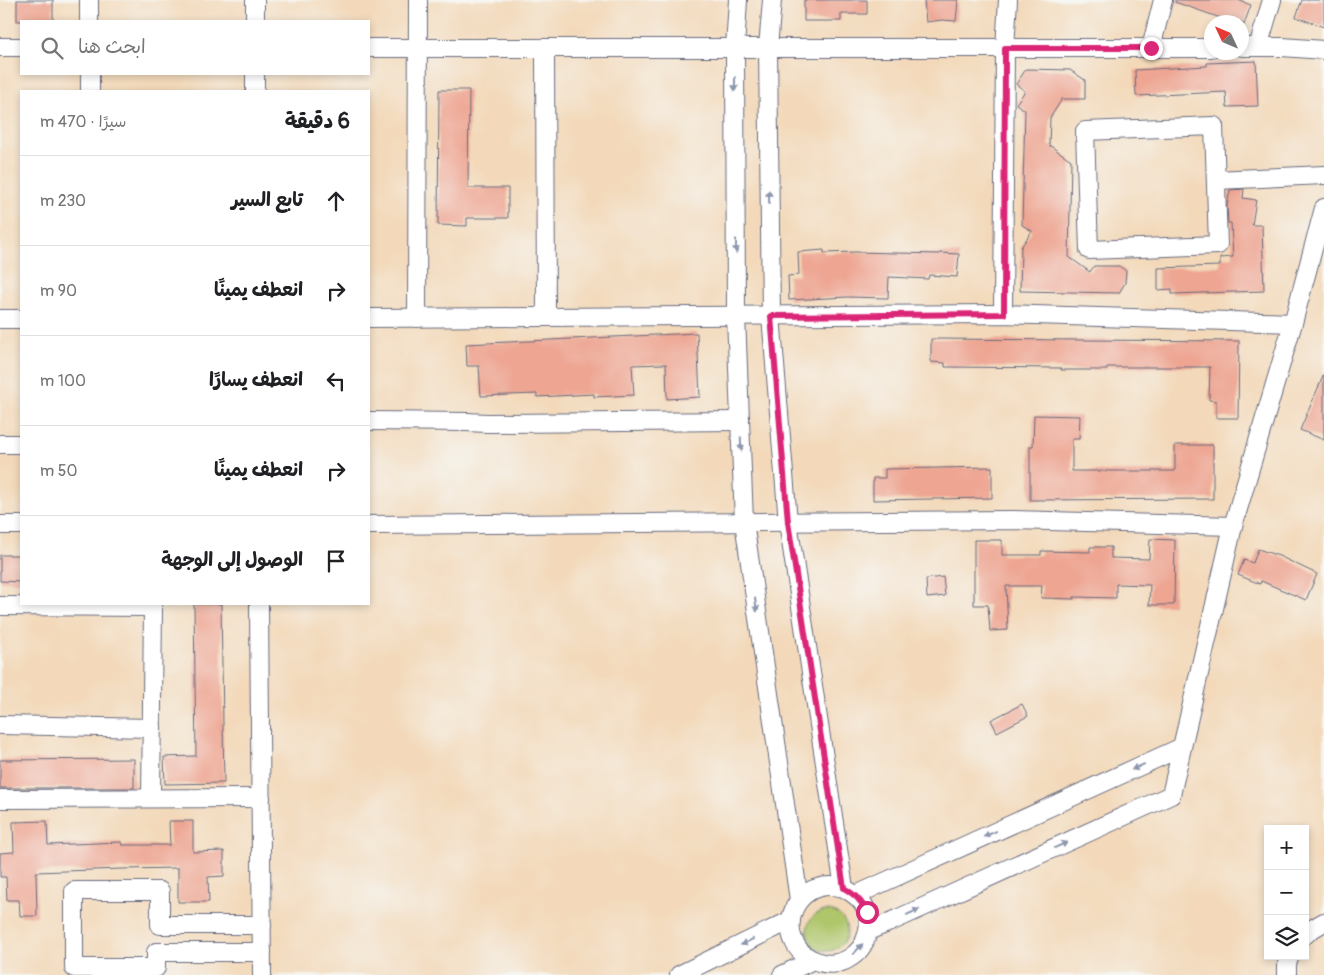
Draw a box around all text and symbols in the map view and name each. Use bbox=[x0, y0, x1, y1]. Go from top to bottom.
north arrow bbox=[1204, 15, 1249, 60]
search box bbox=[20, 20, 370, 75]
icon: search bbox=[38, 34, 66, 62]
text: ابحث هنا bbox=[78, 35, 146, 59]
route end bbox=[1140, 37, 1163, 60]
one-way arrow bbox=[731, 76, 739, 92]
text: 6 دقيقة bbox=[285, 108, 350, 135]
text: سيرًا · 470 m bbox=[40, 112, 126, 132]
icon: ahead bbox=[322, 187, 350, 215]
text: تابع السير bbox=[231, 188, 303, 212]
one-way arrow bbox=[765, 189, 773, 205]
text: 230 m bbox=[40, 191, 86, 211]
one-way arrow bbox=[732, 238, 740, 254]
icon: right bbox=[322, 277, 350, 305]
text: انعطف يمينًا bbox=[214, 278, 303, 302]
text: 90 m bbox=[40, 281, 77, 301]
icon: left bbox=[322, 367, 350, 395]
text: انعطف يسارًا bbox=[209, 368, 303, 392]
text: 100 m bbox=[40, 371, 86, 391]
one-way arrow bbox=[737, 436, 745, 452]
icon: right bbox=[322, 457, 350, 485]
text: انعطف يمينًا bbox=[214, 458, 303, 482]
text: 50 m bbox=[40, 461, 77, 481]
icon: arrive bbox=[322, 547, 350, 575]
text: الوصول إلى الوجهة bbox=[161, 548, 303, 572]
one-way arrow bbox=[752, 598, 760, 614]
one-way arrow bbox=[1131, 763, 1145, 771]
map controls bbox=[1264, 825, 1309, 960]
button: + bbox=[1264, 825, 1309, 870]
one-way arrow bbox=[983, 830, 997, 838]
one-way arrow bbox=[1054, 841, 1068, 849]
button: − bbox=[1264, 870, 1309, 915]
route start bbox=[856, 901, 879, 924]
one-way arrow bbox=[906, 908, 920, 916]
button: layers bbox=[1264, 915, 1309, 960]
one-way arrow bbox=[740, 938, 754, 946]
one-way arrow bbox=[853, 943, 864, 956]

